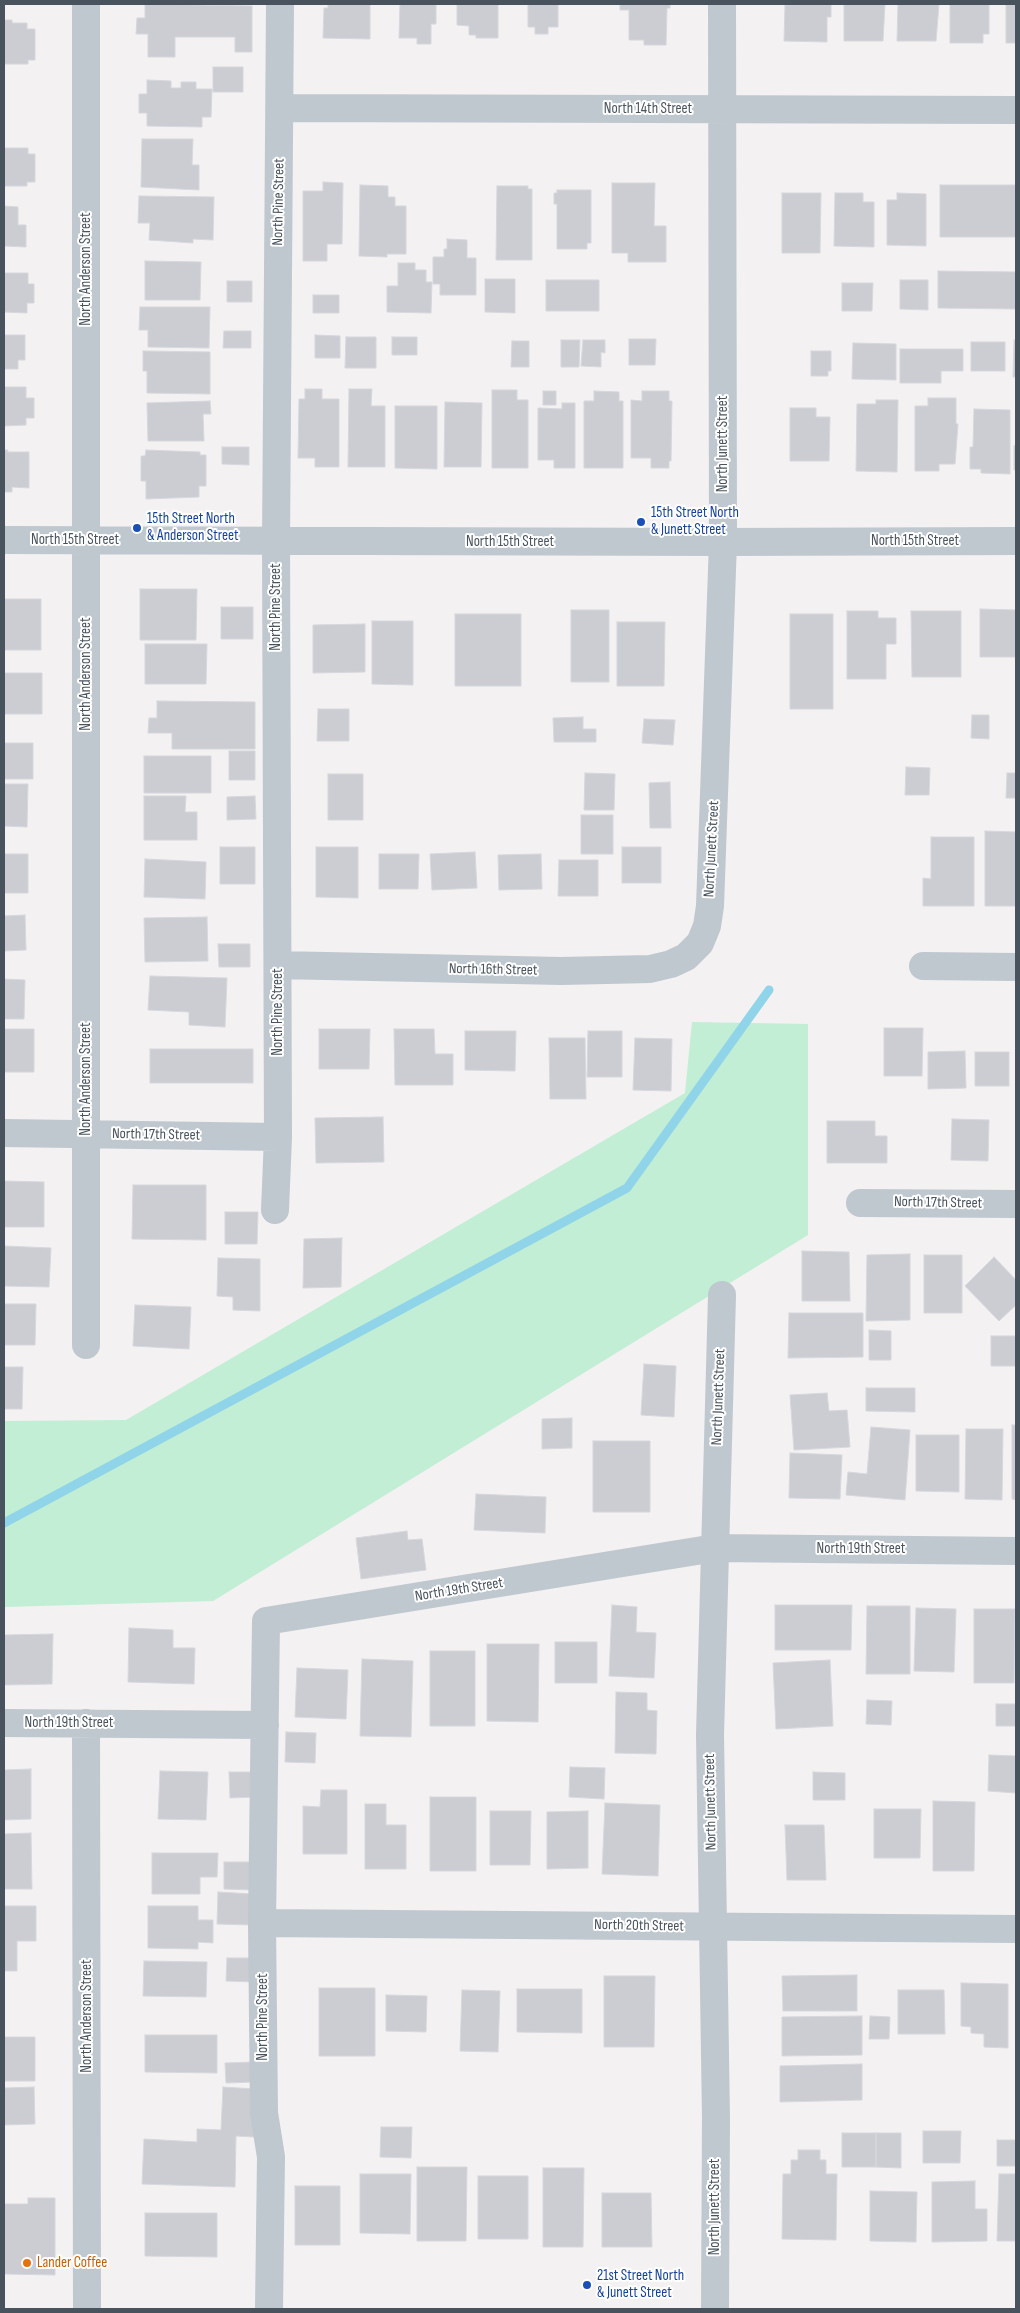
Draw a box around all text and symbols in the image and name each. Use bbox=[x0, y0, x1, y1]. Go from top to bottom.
street label: North 14th Street bbox=[604, 100, 692, 118]
street label: North Pine Street bbox=[269, 158, 289, 246]
street label: North Anderson Street bbox=[77, 212, 95, 326]
street label: North Junett Street bbox=[714, 396, 732, 492]
place label: 15th Street North & Junett Street bbox=[651, 504, 739, 539]
place label: 15th Street North & Anderson Street bbox=[147, 510, 239, 545]
marker: 15th Street North & Junett Street bbox=[635, 516, 647, 528]
marker: 15th Street North & Anderson Street bbox=[131, 522, 143, 534]
street label: North 15th Street bbox=[31, 531, 119, 549]
street label: North 15th Street bbox=[871, 532, 959, 550]
street label: North 15th Street bbox=[466, 533, 554, 551]
street label: North Pine Street bbox=[267, 563, 285, 651]
street label: North Anderson Street bbox=[77, 617, 95, 731]
street label: North Junett Street bbox=[700, 800, 724, 898]
street label: North 16th Street bbox=[449, 960, 537, 980]
street label: North Pine Street bbox=[269, 968, 287, 1056]
street label: North Anderson Street bbox=[77, 1022, 95, 1136]
street label: North 17th Street bbox=[112, 1125, 200, 1145]
street label: North 17th Street bbox=[894, 1193, 982, 1213]
street label: North Junett Street bbox=[708, 1348, 730, 1446]
street label: North 19th Street bbox=[817, 1540, 905, 1558]
street label: North 19th Street bbox=[414, 1574, 504, 1606]
street label: North 19th Street bbox=[25, 1714, 113, 1732]
street label: North Junett Street bbox=[701, 1754, 721, 1850]
street label: North 20th Street bbox=[594, 1916, 684, 1936]
street label: North Anderson Street bbox=[78, 1959, 96, 2073]
street label: North Pine Street bbox=[254, 1973, 272, 2061]
street label: North Junett Street bbox=[706, 2159, 724, 2255]
place label: Lander Coffee bbox=[37, 2254, 107, 2272]
marker: Lander Coffee bbox=[21, 2257, 33, 2269]
place label: 21st Street North & Junett Street bbox=[597, 2267, 684, 2302]
marker: 21st Street North & Junett Street bbox=[581, 2279, 593, 2291]

